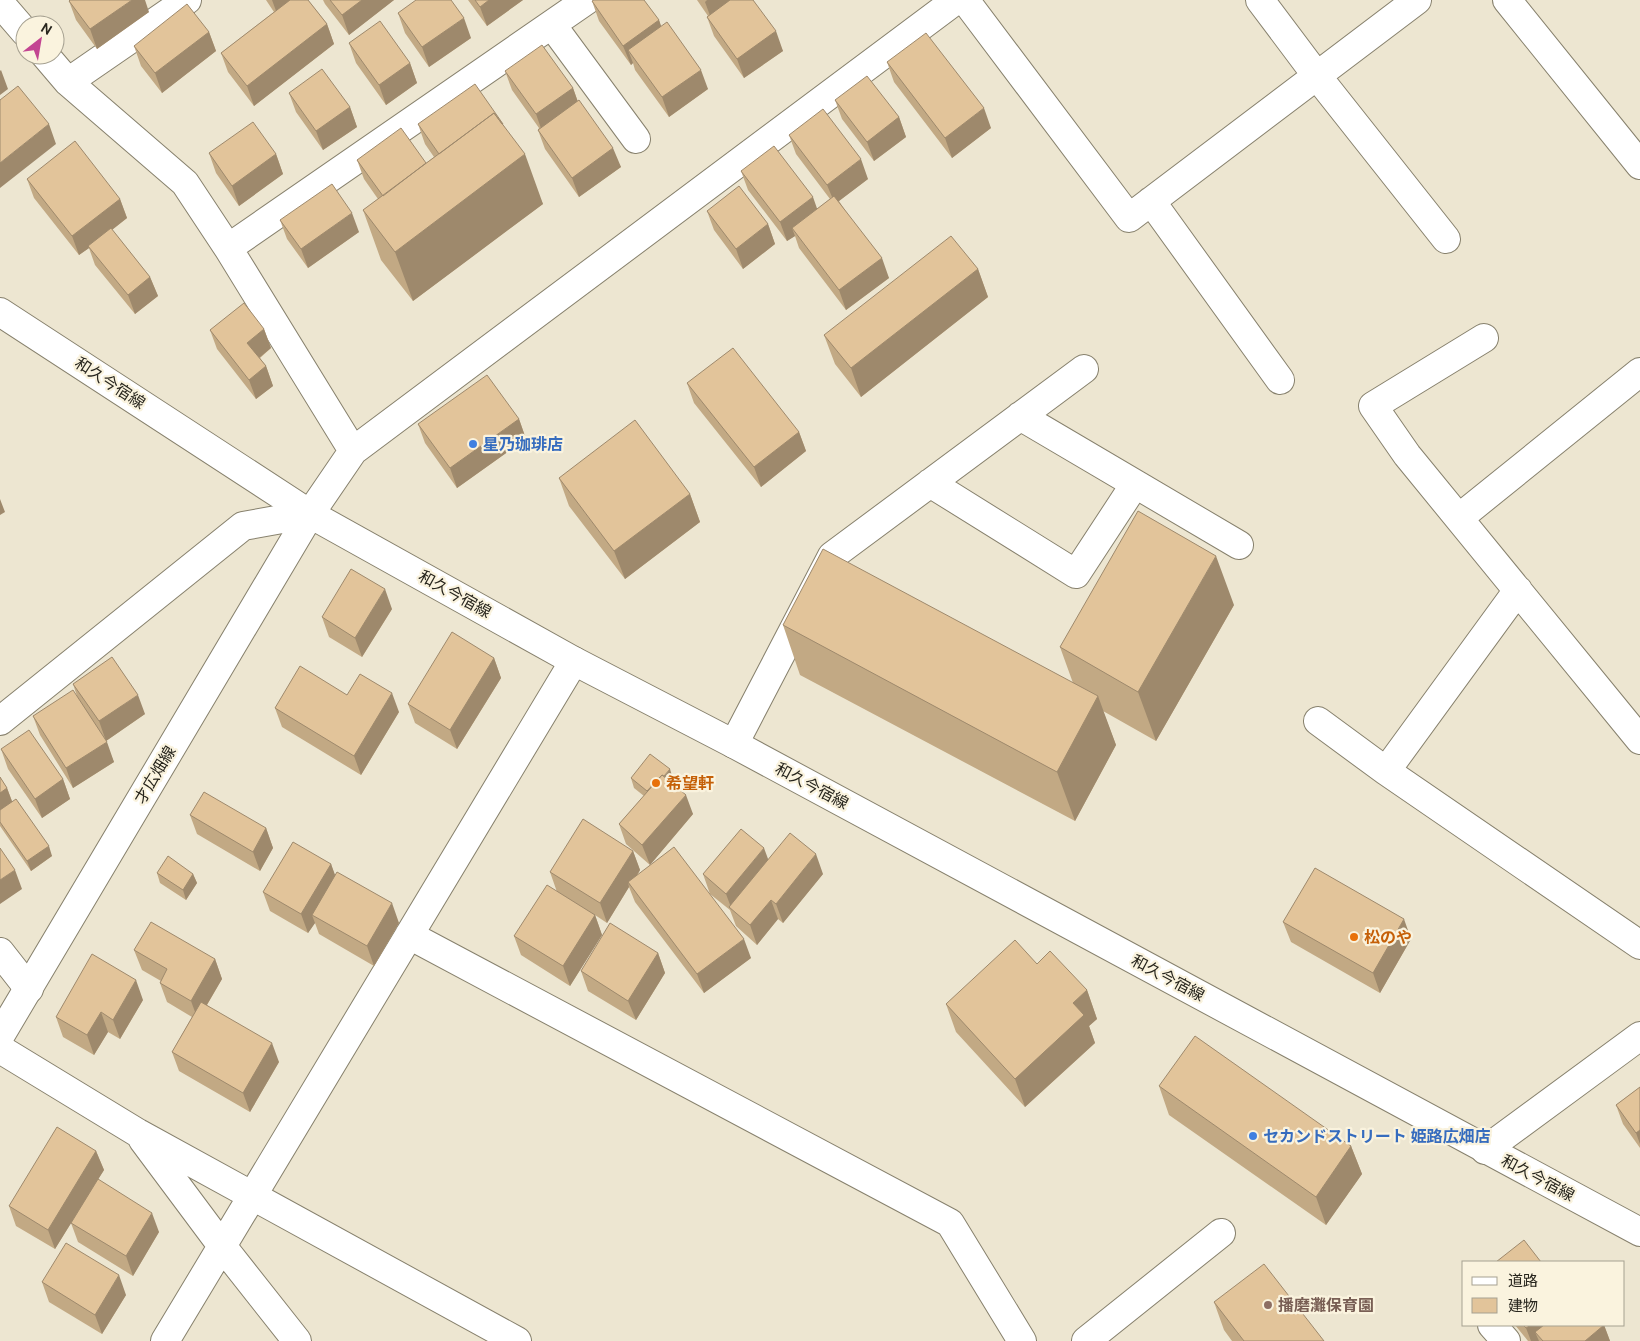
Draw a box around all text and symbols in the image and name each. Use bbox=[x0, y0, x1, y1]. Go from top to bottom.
north arrow bbox=[15, 15, 65, 65]
text: N bbox=[38, 19, 56, 39]
street label: 和久今宿線 bbox=[71, 353, 149, 413]
place label: 星乃珈琲店 bbox=[483, 435, 563, 454]
marker: 星乃珈琲店 bbox=[467, 438, 479, 450]
street label: 和久今宿線 bbox=[415, 566, 495, 622]
street label: 才広畑線 bbox=[130, 743, 180, 807]
street label: 和久今宿線 bbox=[772, 759, 852, 813]
place label: 希望軒 bbox=[666, 774, 714, 793]
marker: 希望軒 bbox=[650, 777, 662, 789]
place label: 松のや bbox=[1364, 928, 1412, 947]
marker: 松のや bbox=[1348, 931, 1360, 943]
street label: 和久今宿線 bbox=[1128, 951, 1208, 1005]
place label: セカンドストリート 姫路広畑店 bbox=[1263, 1127, 1491, 1146]
marker: セカンドストリート 姫路広畑店 bbox=[1247, 1130, 1259, 1142]
street label: 和久今宿線 bbox=[1498, 1151, 1578, 1205]
legend bbox=[1462, 1261, 1625, 1326]
text: 道路 bbox=[1508, 1272, 1538, 1290]
place label: 播磨灘保育園 bbox=[1278, 1296, 1374, 1315]
text: 建物 bbox=[1508, 1297, 1538, 1315]
marker: 播磨灘保育園 bbox=[1262, 1299, 1274, 1311]

